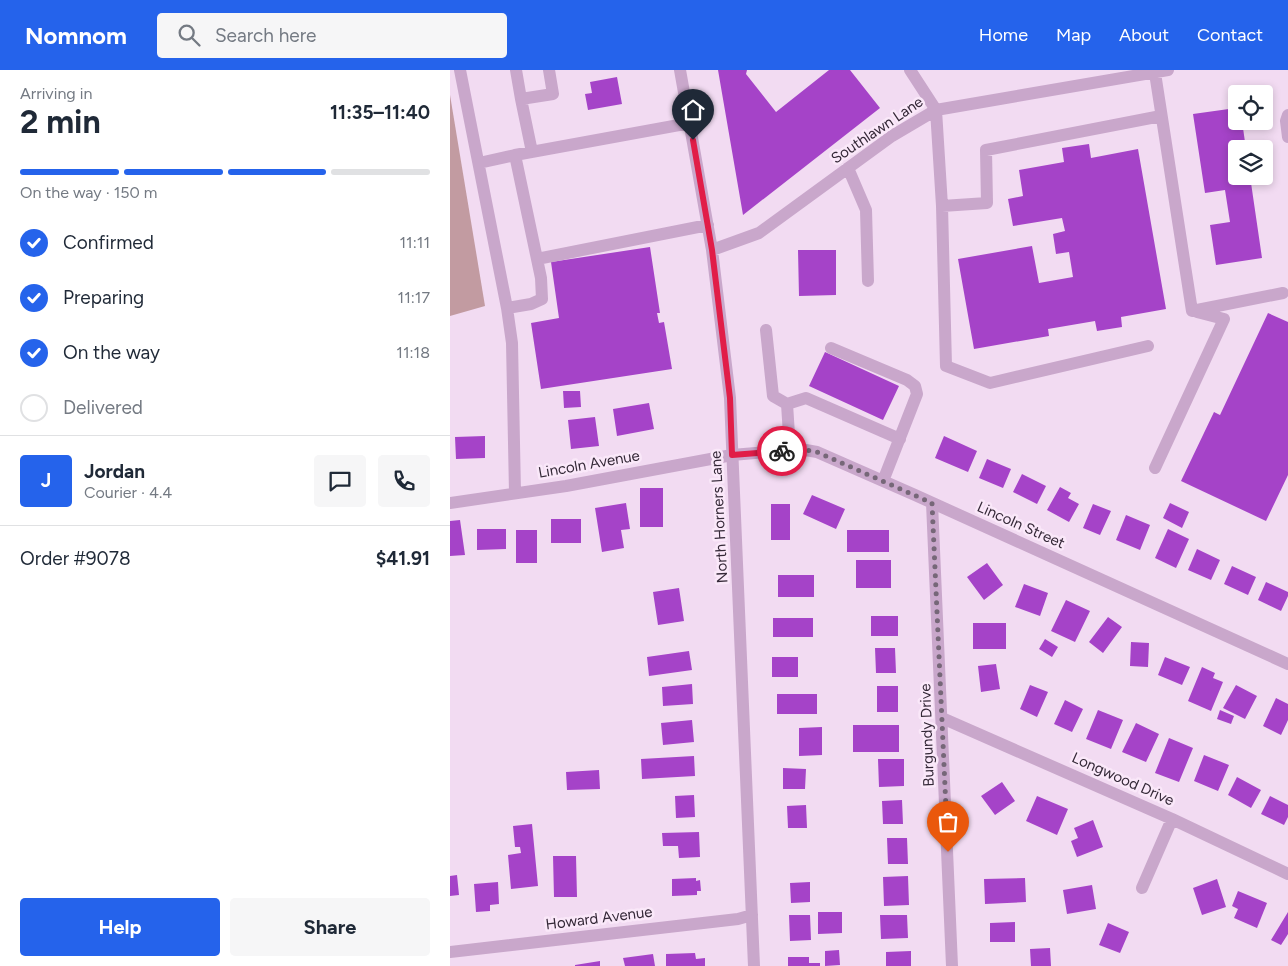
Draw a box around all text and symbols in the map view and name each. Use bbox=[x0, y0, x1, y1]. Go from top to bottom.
search box bbox=[157, 13, 507, 58]
text: Nomnom bbox=[25, 21, 127, 50]
icon: search bbox=[175, 21, 203, 49]
text: Search here bbox=[215, 24, 316, 47]
text: Home bbox=[979, 24, 1028, 46]
text: Map bbox=[1056, 24, 1091, 46]
text: About bbox=[1119, 24, 1169, 46]
text: Contact bbox=[1197, 24, 1263, 46]
text: Arriving in bbox=[20, 84, 92, 103]
map controls bbox=[1228, 85, 1273, 185]
button: locate bbox=[1228, 85, 1273, 130]
pin bbox=[672, 89, 714, 140]
street label: Southlawn Lane bbox=[828, 93, 926, 167]
icon: home bbox=[679, 96, 707, 124]
text: 11:35–11:40 bbox=[330, 101, 430, 124]
text: 2 min bbox=[20, 103, 101, 141]
button: layers bbox=[1228, 140, 1273, 185]
text: On the way · 150 m bbox=[20, 183, 157, 202]
icon: check bbox=[20, 229, 48, 257]
text: Confirmed bbox=[63, 231, 154, 254]
text: 11:11 bbox=[400, 233, 430, 252]
icon: check bbox=[20, 284, 48, 312]
text: Preparing bbox=[63, 286, 144, 309]
text: 11:17 bbox=[398, 288, 430, 307]
icon: check bbox=[20, 339, 48, 367]
text: On the way bbox=[63, 341, 160, 364]
text: 11:18 bbox=[396, 343, 430, 362]
text: Delivered bbox=[63, 396, 143, 419]
courier bbox=[757, 426, 807, 476]
icon: bike bbox=[768, 437, 796, 465]
street label: Lincoln Avenue bbox=[537, 446, 641, 482]
street label: North Horners Lane bbox=[707, 450, 731, 584]
button: chat bbox=[314, 455, 366, 507]
button: phone bbox=[378, 455, 430, 507]
text: Jordan bbox=[84, 460, 145, 483]
text: J bbox=[41, 469, 51, 492]
text: Courier · 4.4 bbox=[84, 483, 172, 502]
street label: Lincoln Street bbox=[974, 498, 1068, 552]
text: Order #9078 bbox=[20, 547, 131, 570]
text: $41.91 bbox=[376, 547, 430, 570]
street label: Burgundy Drive bbox=[916, 683, 938, 787]
street label: Longwood Drive bbox=[1069, 748, 1177, 810]
pin bbox=[927, 801, 969, 852]
icon: bag bbox=[934, 808, 962, 836]
button: Help bbox=[20, 898, 220, 956]
button: Share bbox=[230, 898, 430, 956]
street label: Howard Avenue bbox=[545, 903, 653, 933]

